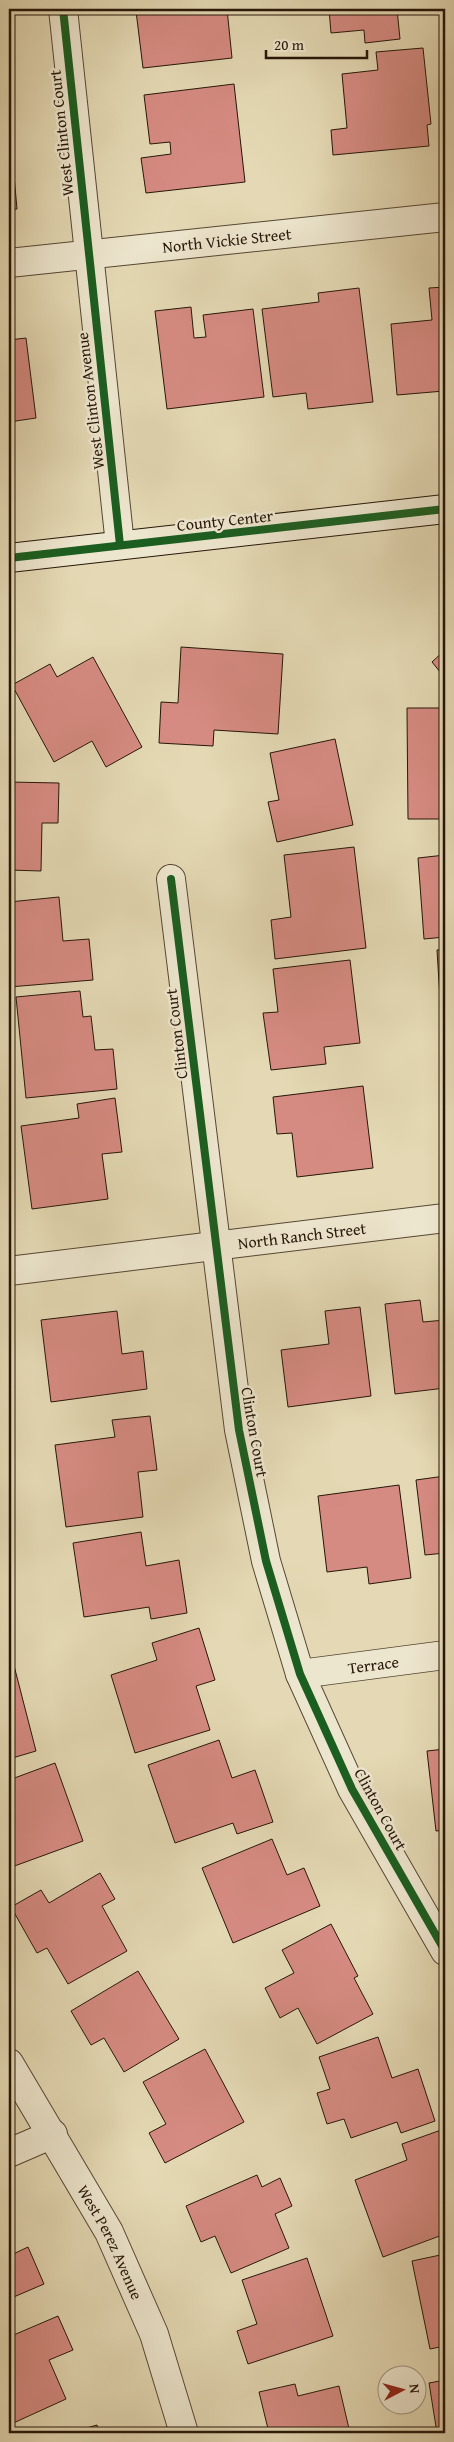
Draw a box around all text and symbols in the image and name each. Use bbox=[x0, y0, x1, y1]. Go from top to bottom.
scale bar bbox=[266, 28, 368, 60]
text: 20 m bbox=[274, 34, 305, 55]
street label: West Clinton Court bbox=[42, 68, 80, 197]
street label: North Vickie Street bbox=[161, 221, 293, 259]
street label: West Clinton Avenue bbox=[70, 331, 110, 471]
street label: County Center bbox=[176, 503, 275, 537]
street label: Clinton Court bbox=[159, 987, 193, 1080]
street label: North Ranch Street bbox=[236, 1216, 368, 1255]
street label: Clinton Court bbox=[235, 1385, 275, 1479]
street label: Terrace bbox=[346, 1649, 400, 1680]
street label: Clinton Court bbox=[349, 1763, 414, 1855]
street label: West Perez Avenue bbox=[72, 2180, 149, 2303]
north arrow bbox=[376, 2364, 426, 2414]
text: N bbox=[404, 2383, 425, 2395]

